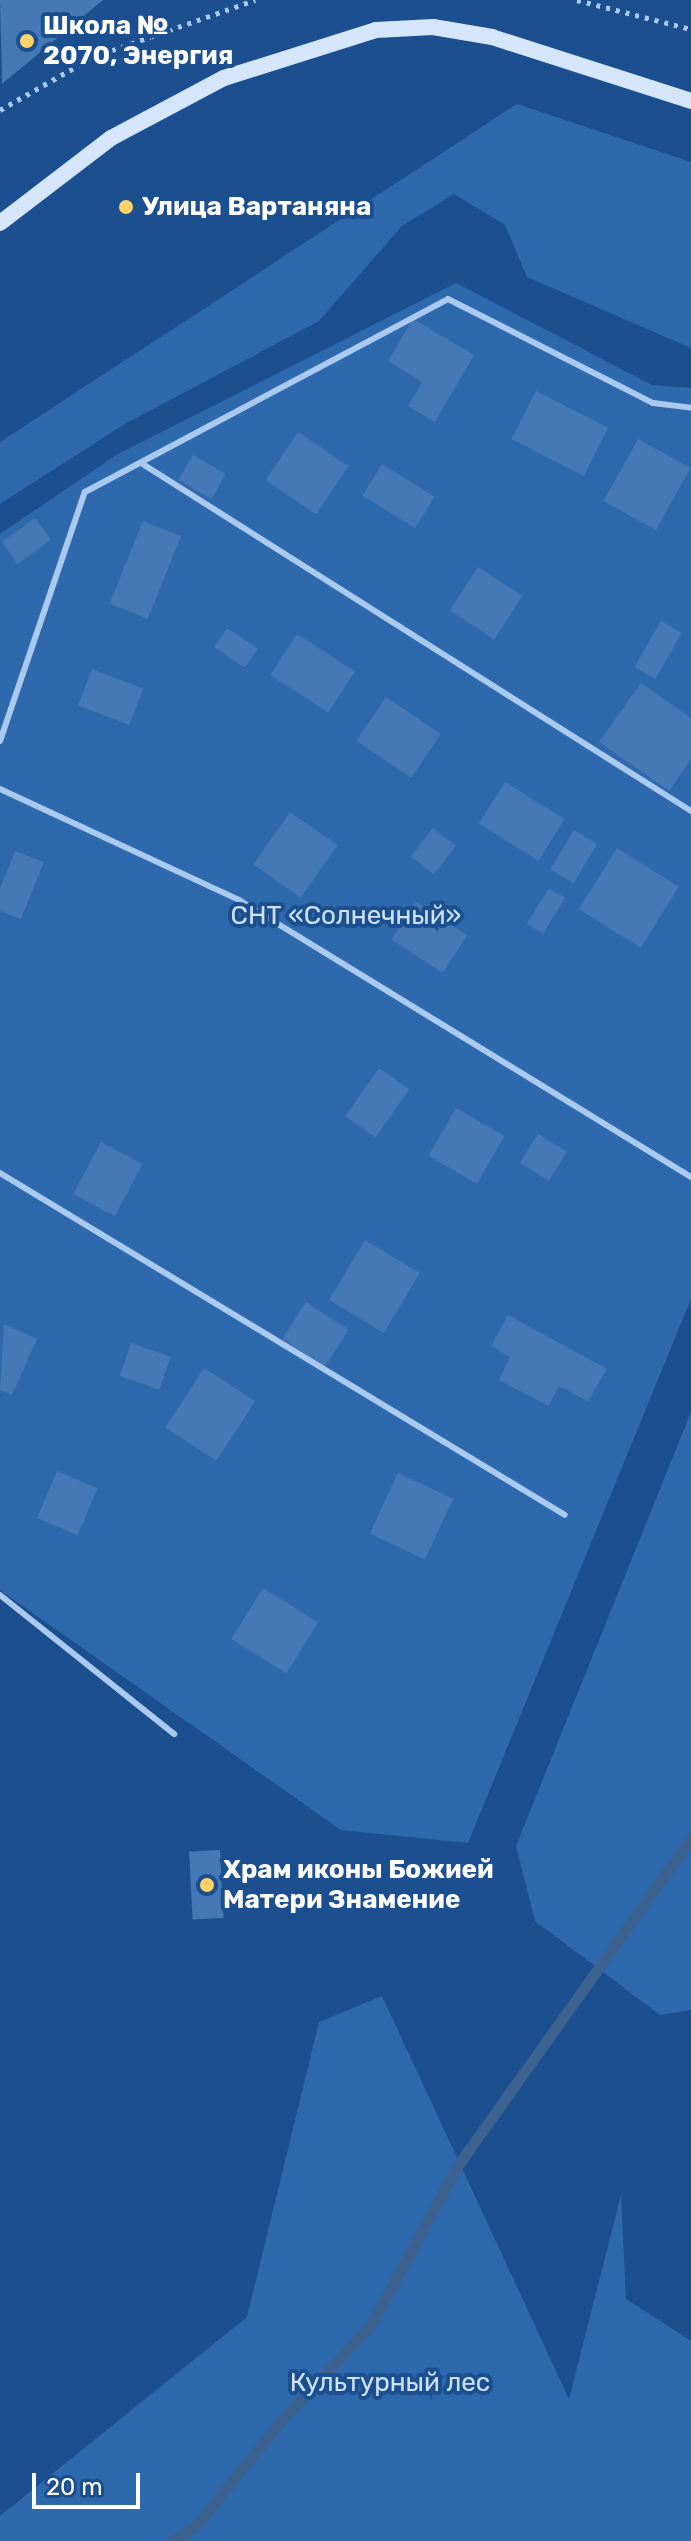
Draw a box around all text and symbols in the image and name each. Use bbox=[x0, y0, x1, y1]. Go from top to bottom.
place label: Школа № 2070, Энергия bbox=[43, 10, 233, 72]
marker: Школа № 2070, Энергия bbox=[18, 32, 36, 50]
place label: Улица Вартаняна bbox=[142, 191, 371, 223]
marker: Улица Вартаняна bbox=[117, 198, 135, 216]
park label: СНТ «Солнечный» bbox=[231, 900, 461, 932]
place label: Храм иконы Божией Матери Знамение bbox=[223, 1854, 494, 1916]
marker: Храм иконы Божией Матери Знамение bbox=[198, 1876, 216, 1894]
park label: Культурный лес bbox=[290, 2367, 490, 2399]
scale bar bbox=[36, 2457, 144, 2507]
text: 20 m bbox=[46, 2473, 103, 2501]

